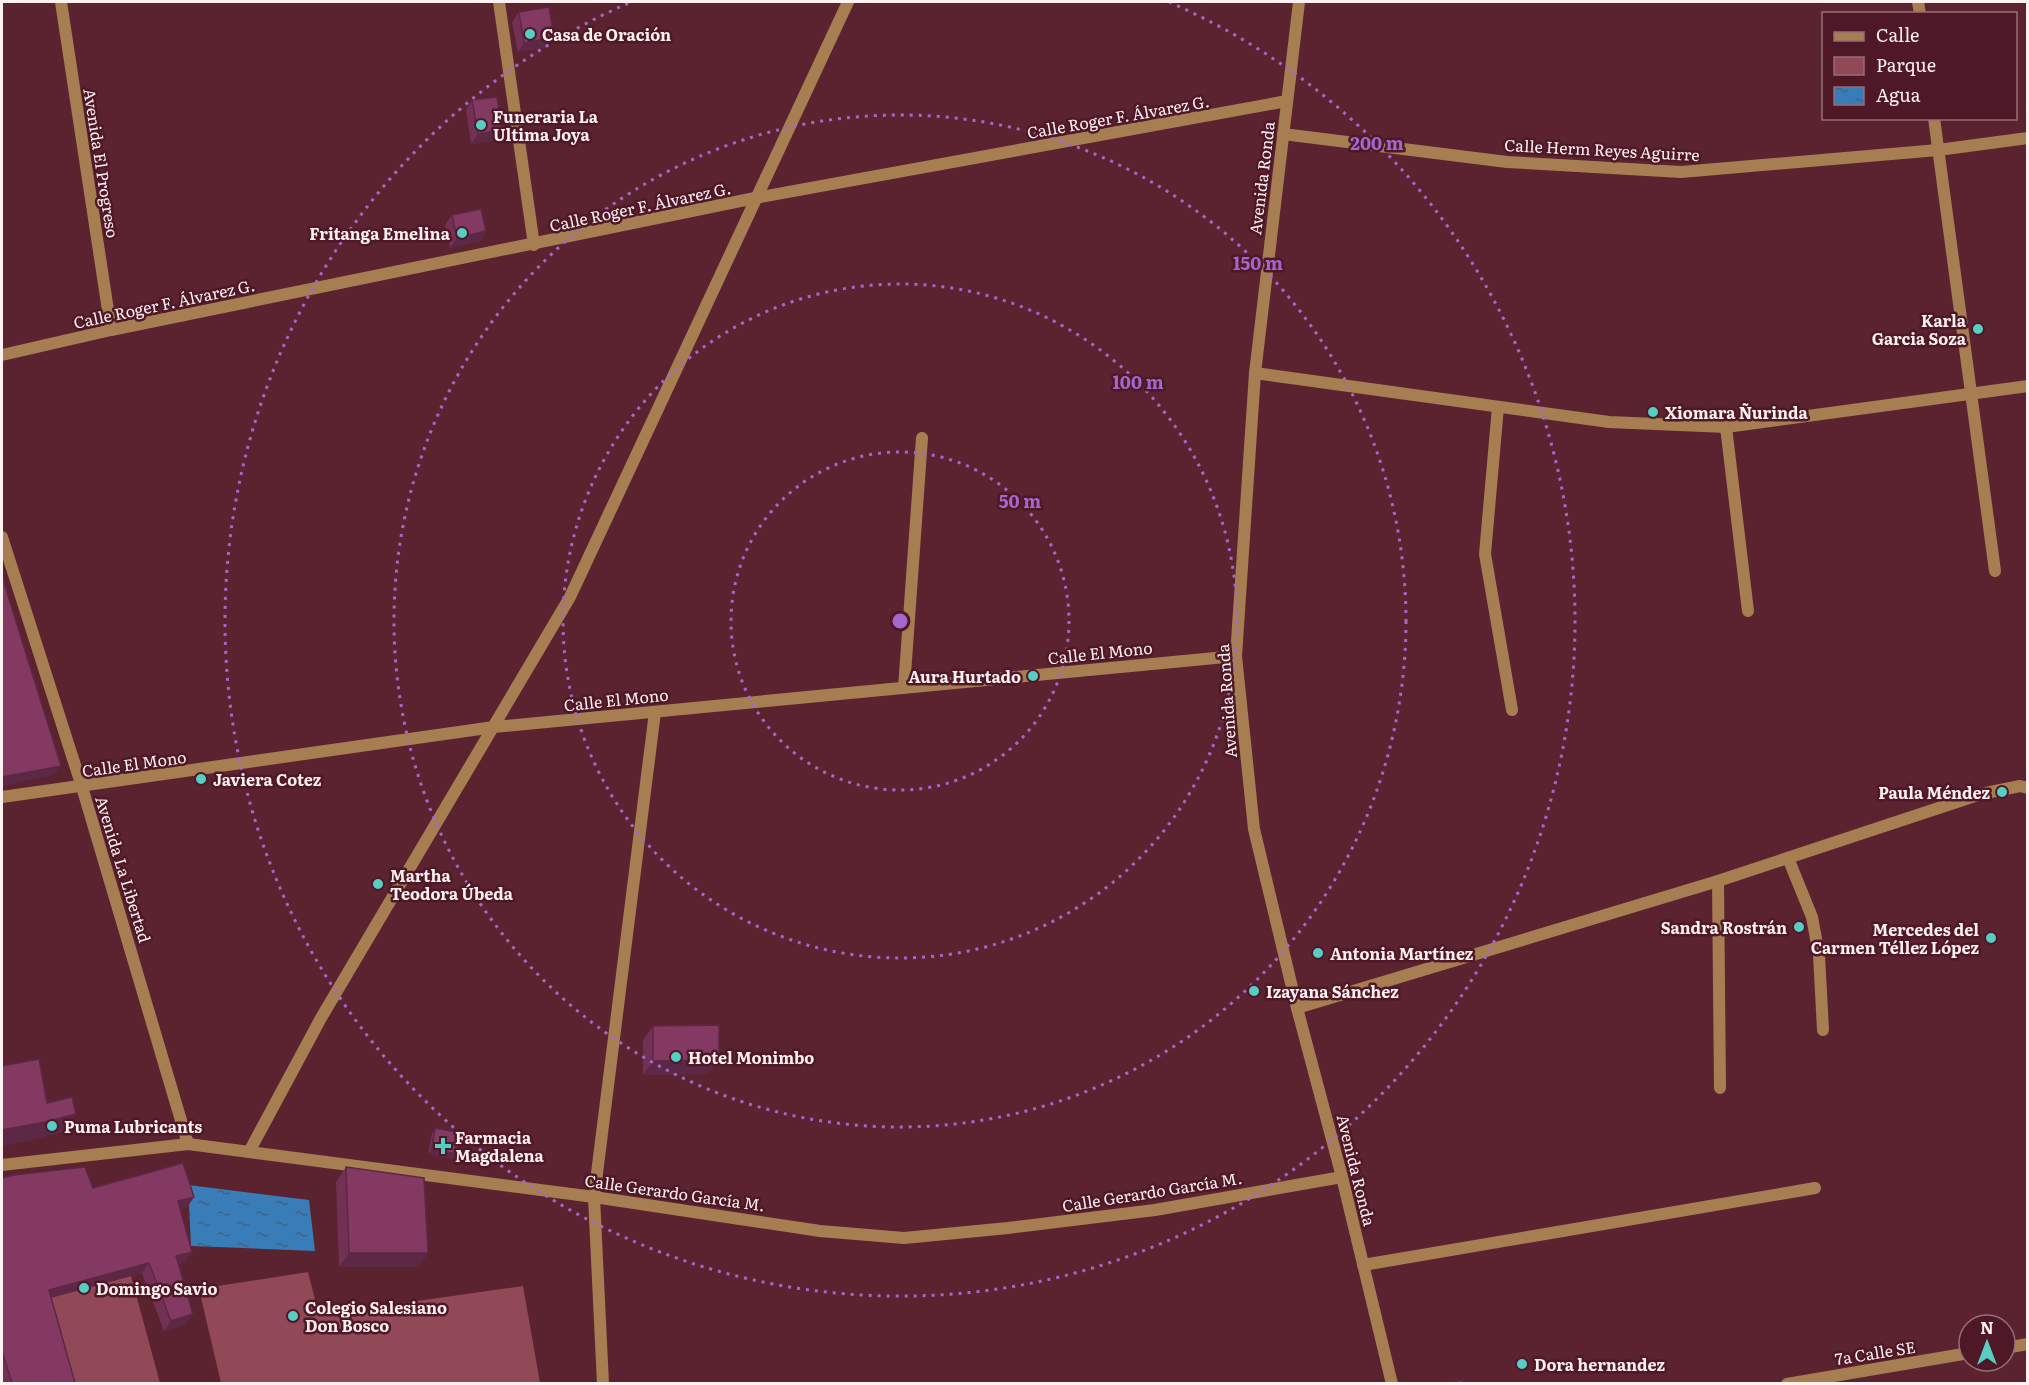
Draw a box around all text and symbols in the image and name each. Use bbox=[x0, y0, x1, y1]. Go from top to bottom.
legend bbox=[1822, 12, 2017, 120]
text: Calle bbox=[1876, 21, 1919, 48]
place label: Casa de Oración bbox=[542, 22, 671, 46]
marker: Casa de Oración bbox=[523, 27, 537, 41]
text: Parque bbox=[1876, 51, 1936, 78]
text: Agua bbox=[1876, 81, 1921, 108]
street label: Avenida El Progreso bbox=[78, 86, 126, 240]
street label: Calle Roger F. Álvarez G. bbox=[1025, 88, 1211, 144]
place label: Funeraria La Ultima Joya bbox=[493, 104, 599, 146]
marker: Funeraria La Ultima Joya bbox=[474, 118, 488, 132]
street label: Avenida Ronda bbox=[1242, 119, 1280, 236]
text: 200 m bbox=[1350, 129, 1404, 156]
street label: Calle Herm Reyes Aguirre bbox=[1504, 132, 1700, 166]
street label: Calle Roger F. Álvarez G. bbox=[547, 175, 733, 237]
place label: Fritanga Emelina bbox=[309, 221, 451, 245]
marker: Fritanga Emelina bbox=[455, 226, 469, 240]
text: 150 m bbox=[1233, 249, 1283, 276]
street label: Calle Roger F. Álvarez G. bbox=[71, 272, 257, 334]
place label: Karla Garcia Soza bbox=[1872, 308, 1967, 350]
marker: Karla Garcia Soza bbox=[1971, 322, 1985, 336]
text: 100 m bbox=[1112, 368, 1164, 395]
place label: Xiomara Ñurinda bbox=[1665, 400, 1809, 424]
marker: Xiomara Ñurinda bbox=[1646, 405, 1660, 419]
text: 50 m bbox=[999, 487, 1041, 514]
centre of rings bbox=[890, 611, 910, 631]
street label: Calle El Mono bbox=[1046, 635, 1154, 669]
street label: Avenida Ronda bbox=[1210, 643, 1242, 759]
place label: Aura Hurtado bbox=[908, 664, 1021, 688]
marker: Aura Hurtado bbox=[1026, 669, 1040, 683]
street label: Calle El Mono bbox=[562, 682, 670, 716]
street label: Calle El Mono bbox=[80, 744, 188, 782]
place label: Javiera Cotez bbox=[213, 767, 322, 791]
marker: Javiera Cotez bbox=[194, 772, 208, 786]
place label: Paula Méndez bbox=[1878, 780, 1990, 804]
marker: Paula Méndez bbox=[1995, 785, 2009, 799]
street label: Avenida La Libertad bbox=[90, 793, 158, 946]
place label: Martha Teodora Úbeda bbox=[390, 863, 514, 905]
marker: Martha Teodora Úbeda bbox=[371, 877, 385, 891]
place label: Sandra Rostrán bbox=[1661, 915, 1787, 939]
place label: Mercedes del Carmen Téllez López bbox=[1811, 917, 1979, 959]
marker: Sandra Rostrán bbox=[1792, 920, 1806, 934]
marker: Mercedes del Carmen Téllez López bbox=[1984, 931, 1998, 945]
place label: Antonia Martínez bbox=[1330, 941, 1474, 965]
marker: Antonia Martínez bbox=[1311, 946, 1325, 960]
place label: Izayana Sánchez bbox=[1266, 979, 1399, 1003]
marker: Izayana Sánchez bbox=[1247, 984, 1261, 998]
place label: Hotel Monimbo bbox=[688, 1045, 814, 1069]
marker: Hotel Monimbo bbox=[669, 1050, 683, 1064]
street label: Avenida Ronda bbox=[1332, 1112, 1383, 1229]
place label: Puma Lubricants bbox=[64, 1114, 202, 1138]
marker: Puma Lubricants bbox=[45, 1119, 59, 1133]
place label: Farmacia Magdalena bbox=[455, 1125, 545, 1167]
marker: Farmacia Magdalena bbox=[436, 1139, 450, 1153]
street label: Calle Gerardo García M. bbox=[1060, 1165, 1244, 1217]
street label: Calle Gerardo García M. bbox=[583, 1167, 767, 1217]
place label: Domingo Savio bbox=[96, 1276, 218, 1300]
marker: Domingo Savio bbox=[77, 1281, 91, 1295]
place label: Colegio Salesiano Don Bosco bbox=[305, 1295, 447, 1337]
marker: Colegio Salesiano Don Bosco bbox=[286, 1309, 300, 1323]
north arrow bbox=[1957, 1313, 2017, 1373]
text: N bbox=[1980, 1315, 1994, 1339]
street label: 7a Calle SE bbox=[1833, 1334, 1917, 1370]
place label: Dora hernandez bbox=[1534, 1352, 1665, 1376]
marker: Dora hernandez bbox=[1515, 1357, 1529, 1371]

